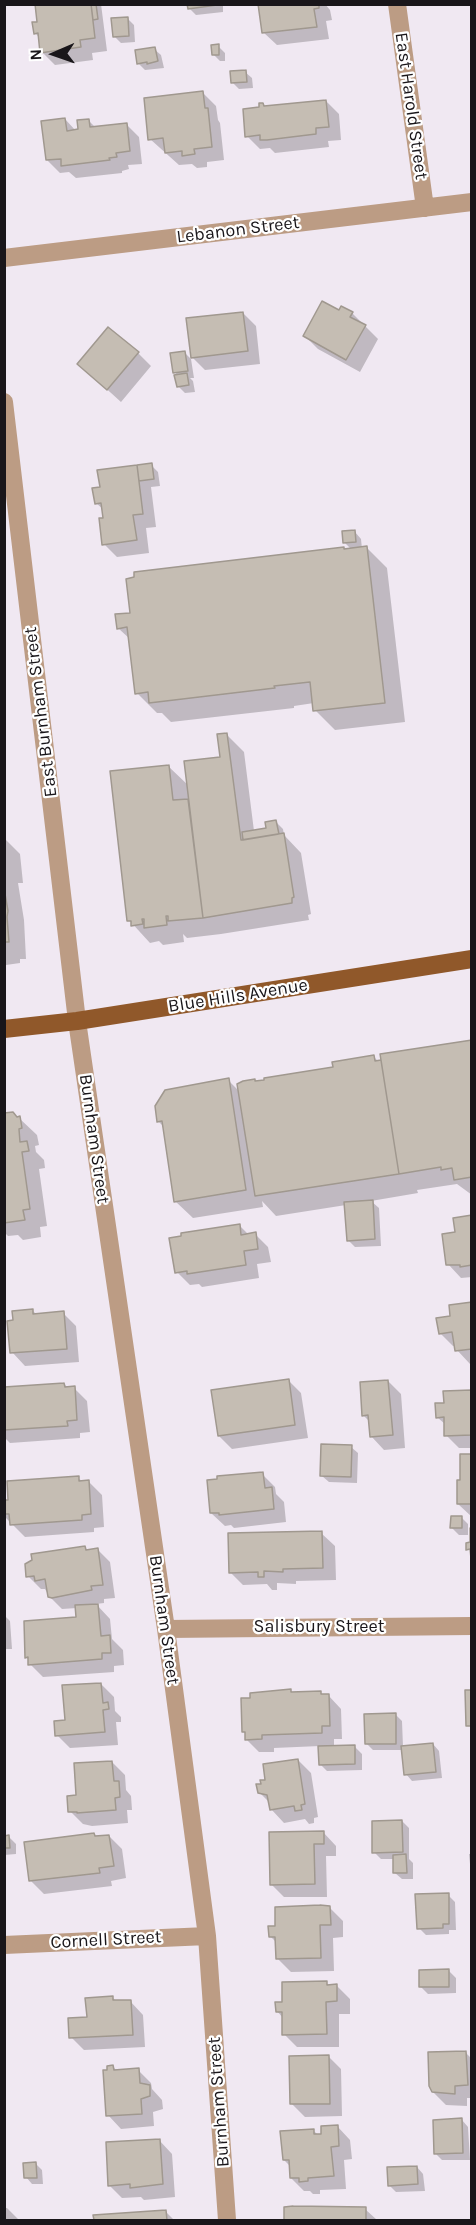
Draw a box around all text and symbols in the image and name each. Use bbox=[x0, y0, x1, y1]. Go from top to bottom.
north arrow bbox=[24, 24, 84, 84]
street label: East Harold Street bbox=[390, 31, 432, 181]
text: N bbox=[26, 49, 45, 61]
street label: Lebanon Street bbox=[175, 212, 301, 248]
street label: East Burnham Street bbox=[20, 626, 62, 798]
street label: Blue Hills Avenue bbox=[167, 974, 309, 1018]
street label: Burnham Street bbox=[74, 1073, 114, 1205]
street label: Burnham Street bbox=[144, 1554, 184, 1686]
street label: Salisbury Street bbox=[254, 1616, 384, 1638]
street label: Cornell Street bbox=[50, 1926, 162, 1954]
street label: Burnham Street bbox=[204, 2036, 234, 2168]

